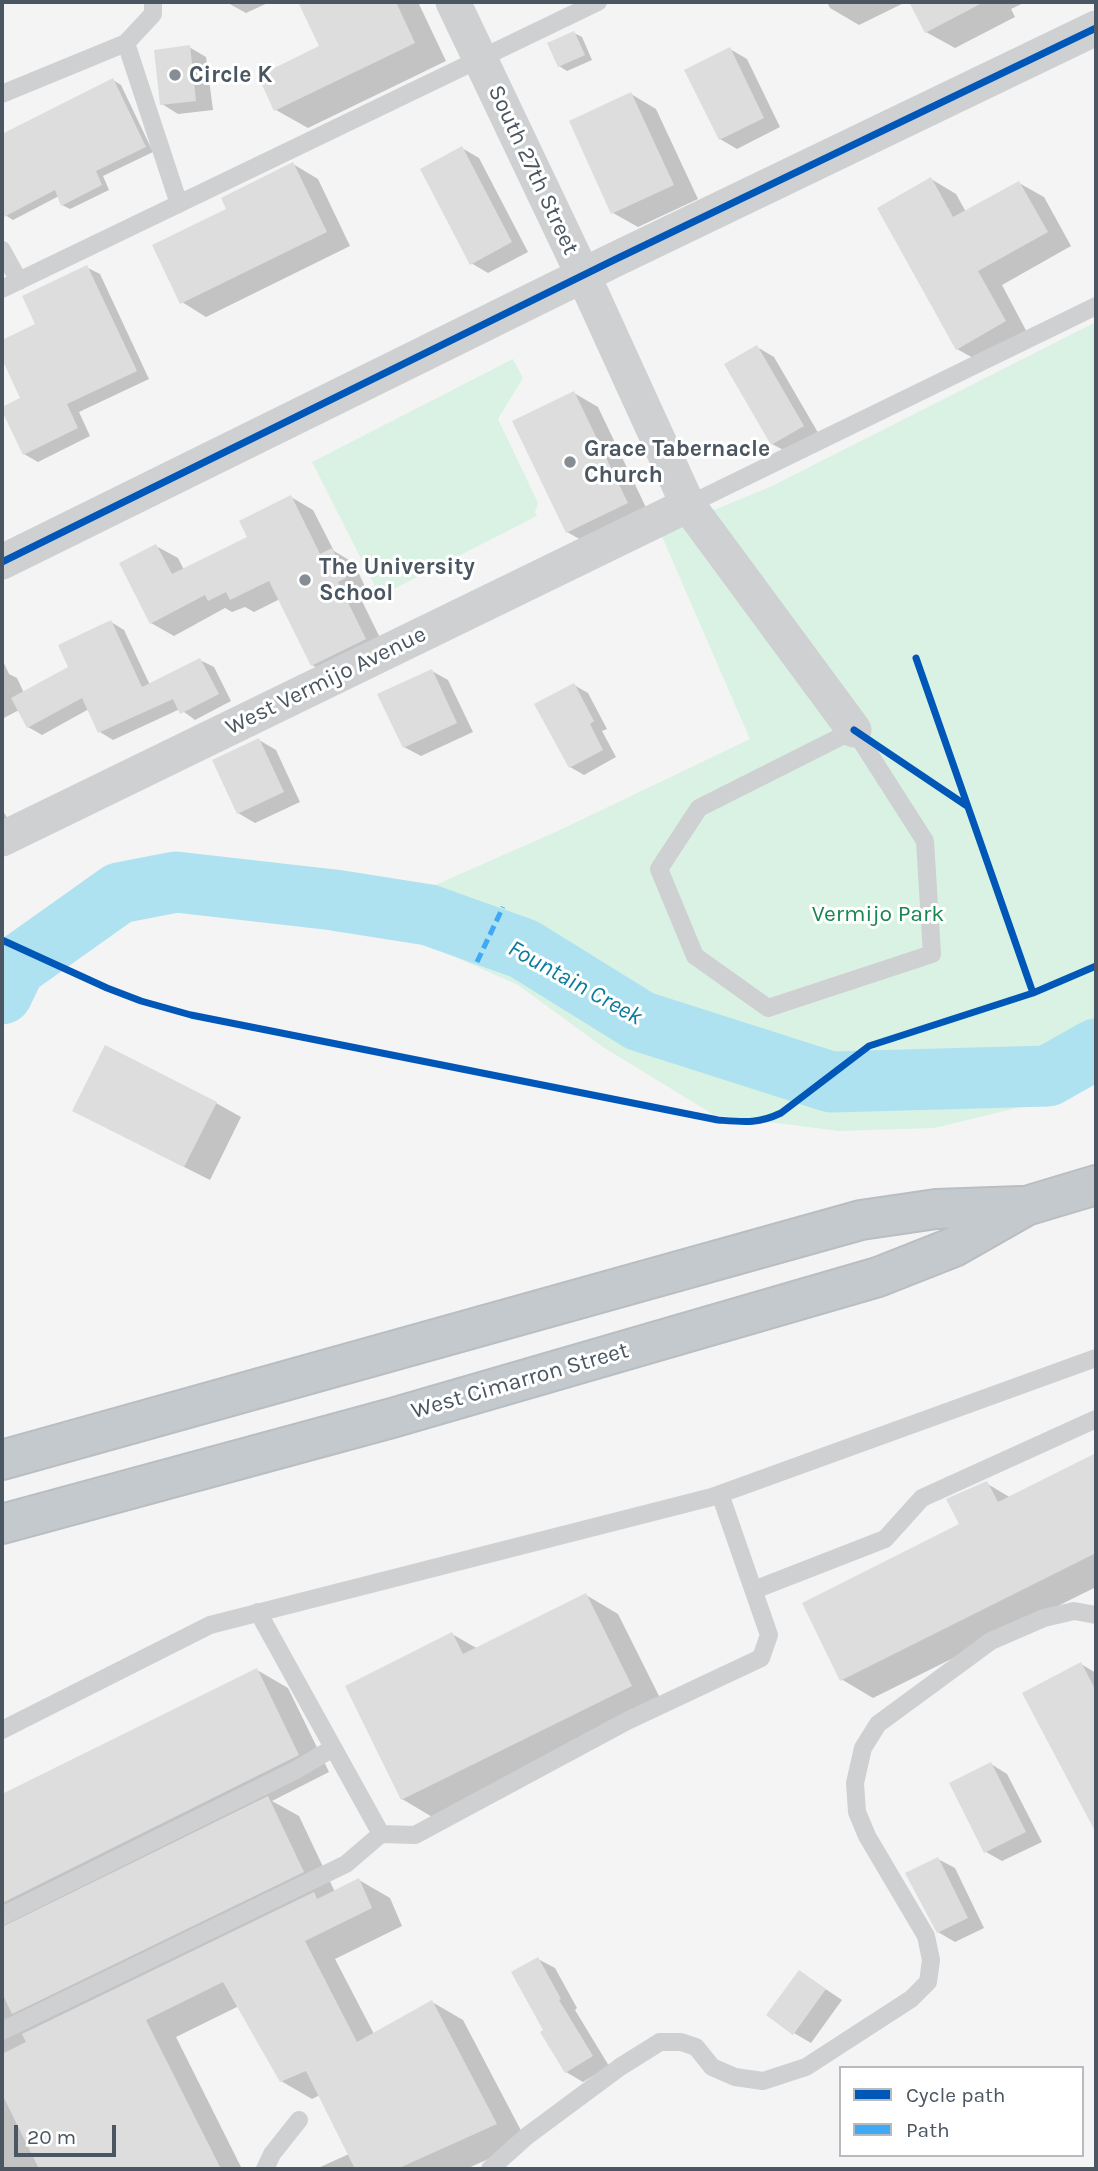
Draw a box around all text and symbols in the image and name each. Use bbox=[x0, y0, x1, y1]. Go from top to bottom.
place label: Circle K bbox=[189, 61, 272, 89]
marker: Circle K bbox=[167, 67, 183, 83]
street label: South 27th Street bbox=[482, 81, 584, 259]
place label: Grace Tabernacle Church bbox=[584, 435, 770, 489]
marker: Grace Tabernacle Church bbox=[562, 454, 578, 470]
place label: The University School bbox=[319, 553, 475, 607]
marker: The University School bbox=[297, 572, 313, 588]
street label: West Vermijo Avenue bbox=[221, 620, 431, 742]
park label: Vermijo Park bbox=[812, 900, 944, 928]
water label: Fountain Creek bbox=[503, 934, 647, 1032]
street label: West Cimarron Street bbox=[408, 1337, 632, 1425]
legend bbox=[839, 2066, 1084, 2157]
text: Cycle path bbox=[906, 2083, 1006, 2107]
scale bar bbox=[18, 2112, 119, 2156]
text: Path bbox=[906, 2118, 950, 2142]
text: 20 m bbox=[27, 2125, 76, 2149]

